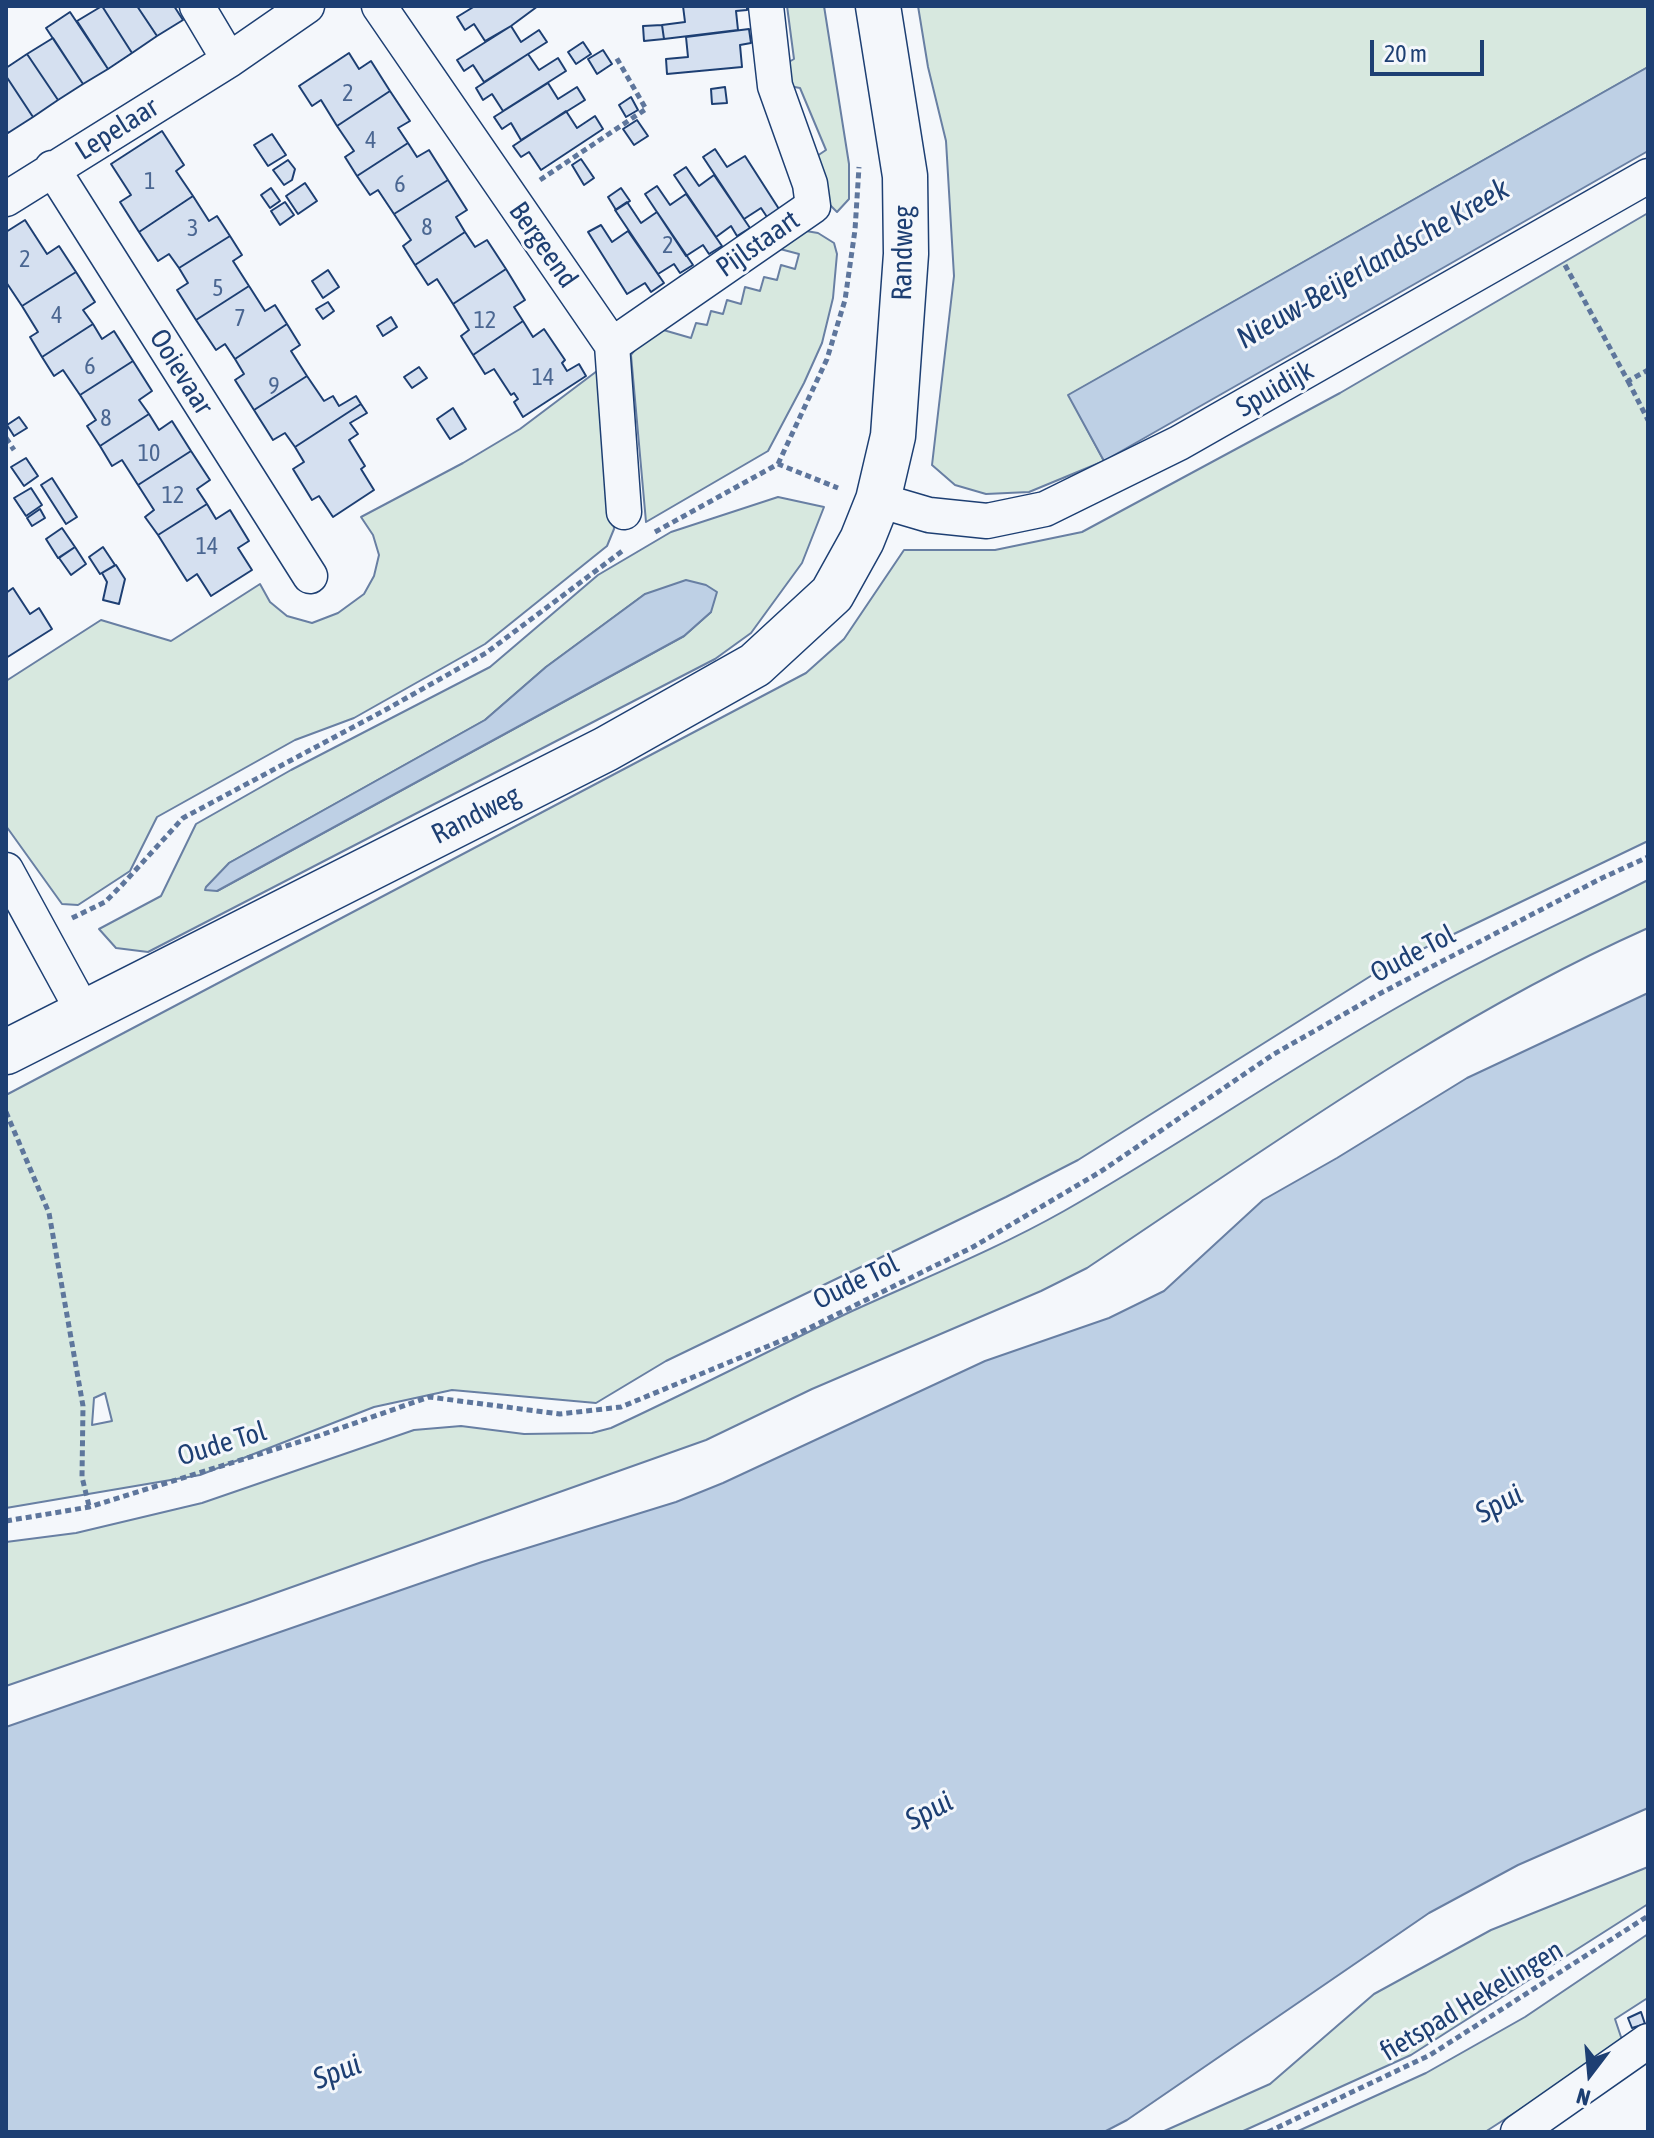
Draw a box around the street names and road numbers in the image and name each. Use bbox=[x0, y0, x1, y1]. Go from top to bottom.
street label: Lepelaar bbox=[69, 91, 165, 167]
street label: Bergeend bbox=[501, 196, 585, 294]
street label: Pijlstaart bbox=[710, 203, 806, 285]
street label: Randweg bbox=[885, 205, 921, 301]
street label: Ooievaar bbox=[142, 323, 220, 421]
street label: Spuidijk bbox=[1230, 354, 1320, 424]
street label: Randweg bbox=[426, 778, 526, 852]
street label: Oude Tol bbox=[1365, 918, 1461, 990]
street label: Oude Tol bbox=[808, 1247, 904, 1317]
street label: Oude Tol bbox=[174, 1415, 270, 1473]
street label: fietspad Hekelingen bbox=[1375, 1933, 1569, 2069]

